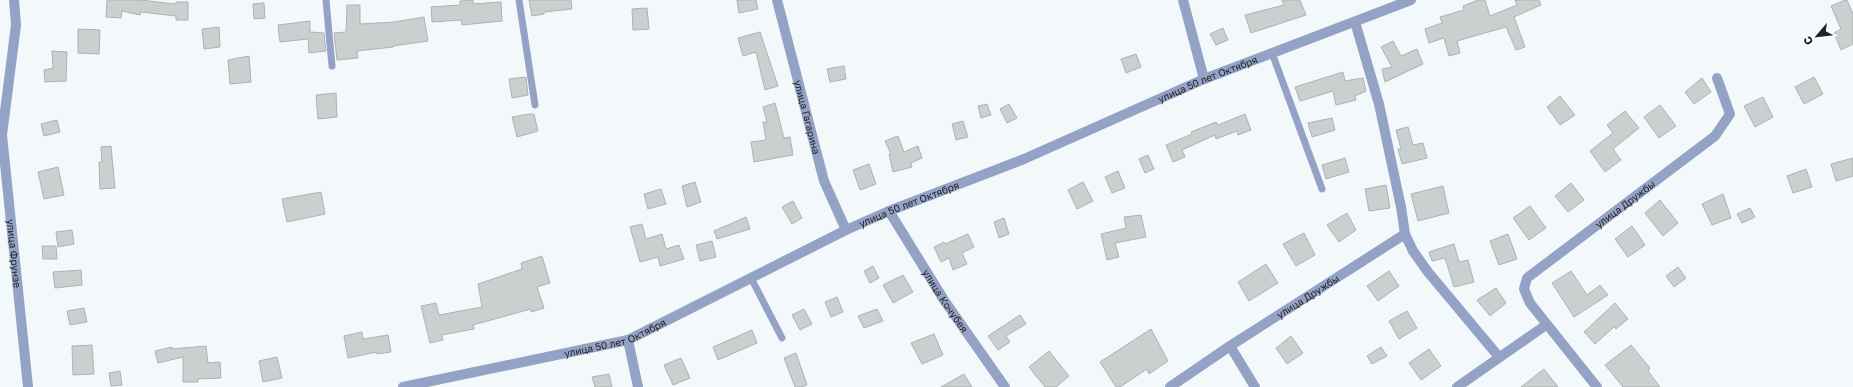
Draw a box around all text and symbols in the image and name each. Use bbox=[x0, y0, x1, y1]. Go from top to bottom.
north arrow bbox=[1797, 16, 1837, 56]
text: С bbox=[1800, 34, 1815, 47]
street label: улица 50 лет Октября bbox=[1156, 53, 1259, 105]
street label: улица Гагарина bbox=[792, 79, 823, 156]
street label: улица Дружбы bbox=[1593, 177, 1657, 230]
street label: улица 50 лет Октября bbox=[857, 179, 961, 230]
street label: улица Фрунзе bbox=[5, 218, 24, 289]
street label: улица Кочубея bbox=[920, 267, 971, 335]
street label: улица Дружбы bbox=[1274, 272, 1341, 321]
street label: улица 50 лет Октября bbox=[563, 316, 668, 359]

